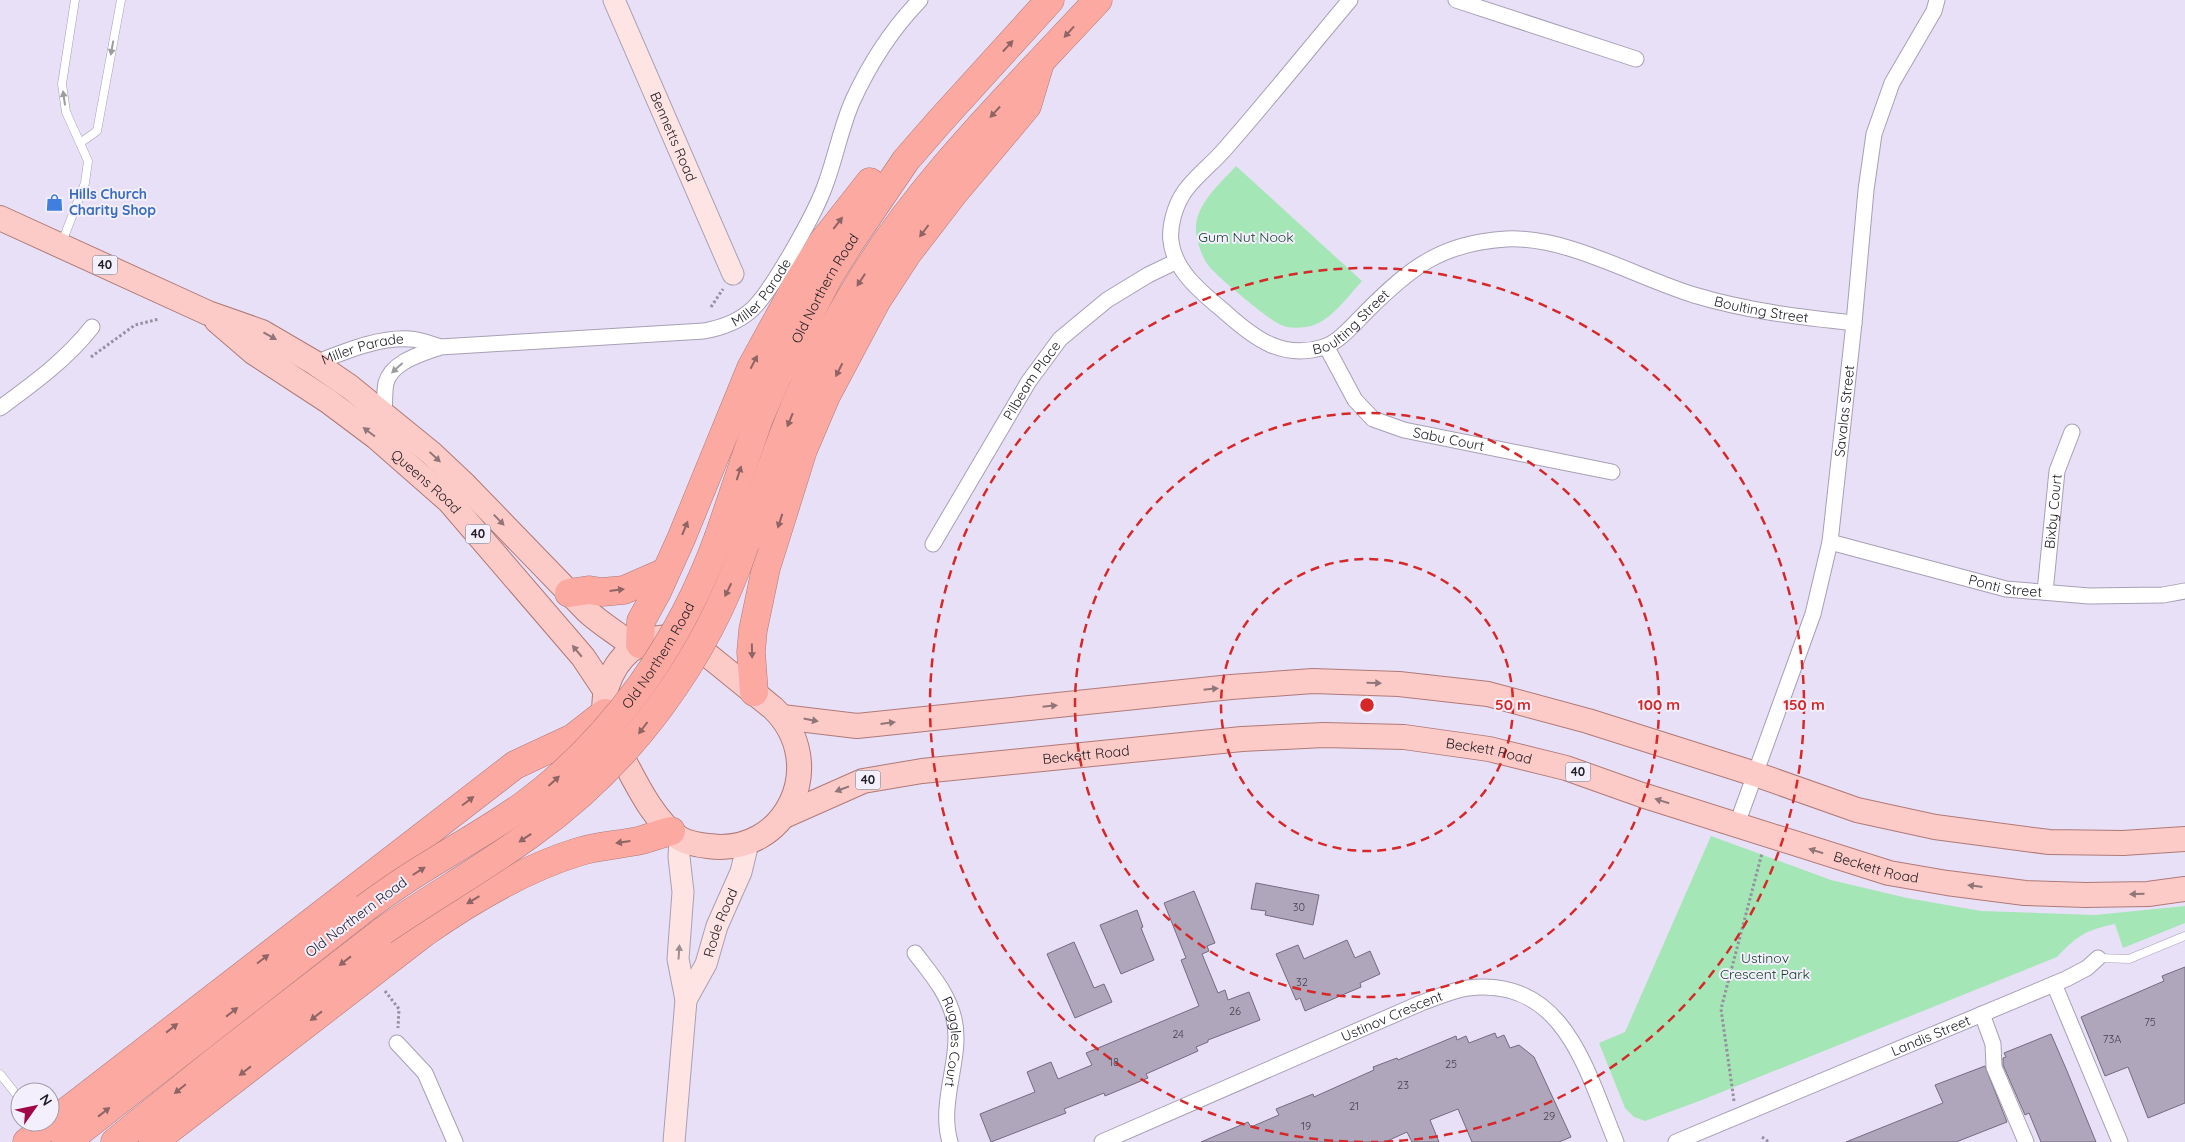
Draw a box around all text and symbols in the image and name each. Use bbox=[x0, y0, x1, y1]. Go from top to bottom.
one-way arrow bbox=[1063, 25, 1075, 37]
one-way arrow bbox=[108, 40, 116, 56]
one-way arrow bbox=[1002, 40, 1014, 52]
street label: Bennetts Road bbox=[646, 89, 701, 184]
one-way arrow bbox=[59, 90, 67, 106]
one-way arrow bbox=[989, 105, 1001, 117]
place label: Hills Church Charity Shop bbox=[69, 185, 156, 219]
shop icon: Hills Church Charity Shop bbox=[45, 192, 65, 212]
one-way arrow bbox=[833, 216, 843, 230]
one-way arrow bbox=[918, 224, 929, 237]
park label: Gum Nut Nook bbox=[1198, 228, 1294, 246]
street label: Old Northern Road bbox=[787, 230, 862, 346]
street label: Miller Parade bbox=[728, 255, 795, 331]
road number: 40 bbox=[92, 256, 118, 274]
one-way arrow bbox=[857, 273, 866, 286]
street label: Boulting Street bbox=[1311, 285, 1393, 359]
street label: Boulting Street bbox=[1712, 292, 1810, 327]
street label: Miller Parade bbox=[319, 330, 404, 369]
one-way arrow bbox=[264, 332, 277, 341]
street label: Pilbeam Place bbox=[999, 337, 1065, 423]
one-way arrow bbox=[750, 355, 758, 369]
one-way arrow bbox=[390, 363, 403, 374]
one-way arrow bbox=[835, 363, 843, 377]
street label: Savalas Street bbox=[1830, 364, 1858, 458]
one-way arrow bbox=[785, 412, 793, 427]
street label: Sabu Court bbox=[1411, 423, 1486, 455]
one-way arrow bbox=[362, 427, 376, 437]
street label: Queens Road bbox=[387, 445, 465, 517]
one-way arrow bbox=[429, 452, 441, 463]
one-way arrow bbox=[736, 465, 744, 480]
street label: Bixby Court bbox=[2040, 473, 2066, 550]
one-way arrow bbox=[493, 514, 505, 526]
one-way arrow bbox=[776, 514, 784, 529]
one-way arrow bbox=[682, 520, 689, 535]
road number: 40 bbox=[466, 524, 490, 544]
street label: Ponti Street bbox=[1966, 570, 2043, 601]
one-way arrow bbox=[724, 583, 732, 597]
one-way arrow bbox=[609, 586, 625, 594]
street label: Old Northern Road bbox=[618, 599, 698, 712]
one-way arrow bbox=[748, 643, 756, 659]
one-way arrow bbox=[572, 644, 583, 657]
one-way arrow bbox=[1366, 679, 1382, 687]
one-way arrow bbox=[1204, 685, 1220, 693]
text: 50 m bbox=[1495, 695, 1531, 714]
text: 100 m bbox=[1638, 695, 1680, 714]
text: 150 m bbox=[1783, 695, 1825, 714]
centre of rings bbox=[1358, 696, 1376, 714]
one-way arrow bbox=[1042, 702, 1058, 710]
one-way arrow bbox=[803, 716, 819, 724]
one-way arrow bbox=[881, 719, 897, 727]
one-way arrow bbox=[638, 721, 649, 734]
street label: Beckett Road bbox=[1445, 734, 1534, 768]
street label: Beckett Road bbox=[1042, 741, 1130, 768]
road number: 40 bbox=[1566, 762, 1590, 782]
road number: 40 bbox=[856, 770, 880, 790]
one-way arrow bbox=[548, 775, 561, 786]
one-way arrow bbox=[834, 786, 849, 793]
one-way arrow bbox=[461, 796, 474, 807]
one-way arrow bbox=[1654, 797, 1669, 804]
one-way arrow bbox=[518, 833, 531, 843]
one-way arrow bbox=[615, 838, 631, 846]
one-way arrow bbox=[1809, 846, 1824, 854]
street label: Beckett Road bbox=[1831, 847, 1920, 887]
one-way arrow bbox=[413, 866, 426, 876]
street label: Old Northern Road bbox=[302, 873, 410, 961]
one-way arrow bbox=[1966, 882, 1982, 890]
street label: Rode Road bbox=[699, 885, 742, 959]
one-way arrow bbox=[2128, 891, 2144, 899]
one-way arrow bbox=[467, 896, 480, 905]
house number: 30 bbox=[1293, 900, 1305, 914]
one-way arrow bbox=[675, 943, 683, 959]
park label: Ustinov Crescent Park bbox=[1720, 949, 1810, 983]
one-way arrow bbox=[256, 953, 269, 964]
one-way arrow bbox=[338, 956, 351, 967]
house number: 32 bbox=[1296, 975, 1308, 989]
street label: Ustinov Crescent bbox=[1338, 987, 1445, 1046]
street label: Ruggles Court bbox=[938, 994, 965, 1089]
house number: 26 bbox=[1229, 1004, 1241, 1018]
one-way arrow bbox=[225, 1007, 239, 1017]
one-way arrow bbox=[309, 1011, 323, 1021]
street label: Landis Street bbox=[1888, 1011, 1973, 1060]
house number: 75 bbox=[2144, 1015, 2156, 1029]
one-way arrow bbox=[165, 1023, 178, 1034]
house number: 24 bbox=[1172, 1027, 1184, 1041]
house number: 73A bbox=[2103, 1032, 2121, 1046]
house number: 18 bbox=[1109, 1055, 1119, 1069]
house number: 25 bbox=[1445, 1057, 1457, 1071]
one-way arrow bbox=[239, 1065, 252, 1076]
house number: 23 bbox=[1397, 1078, 1409, 1092]
north arrow bbox=[10, 1082, 60, 1132]
one-way arrow bbox=[174, 1084, 187, 1095]
text: N bbox=[36, 1091, 56, 1109]
house number: 21 bbox=[1349, 1099, 1359, 1113]
one-way arrow bbox=[97, 1107, 111, 1117]
house number: 29 bbox=[1543, 1109, 1555, 1123]
house number: 19 bbox=[1301, 1119, 1311, 1133]

